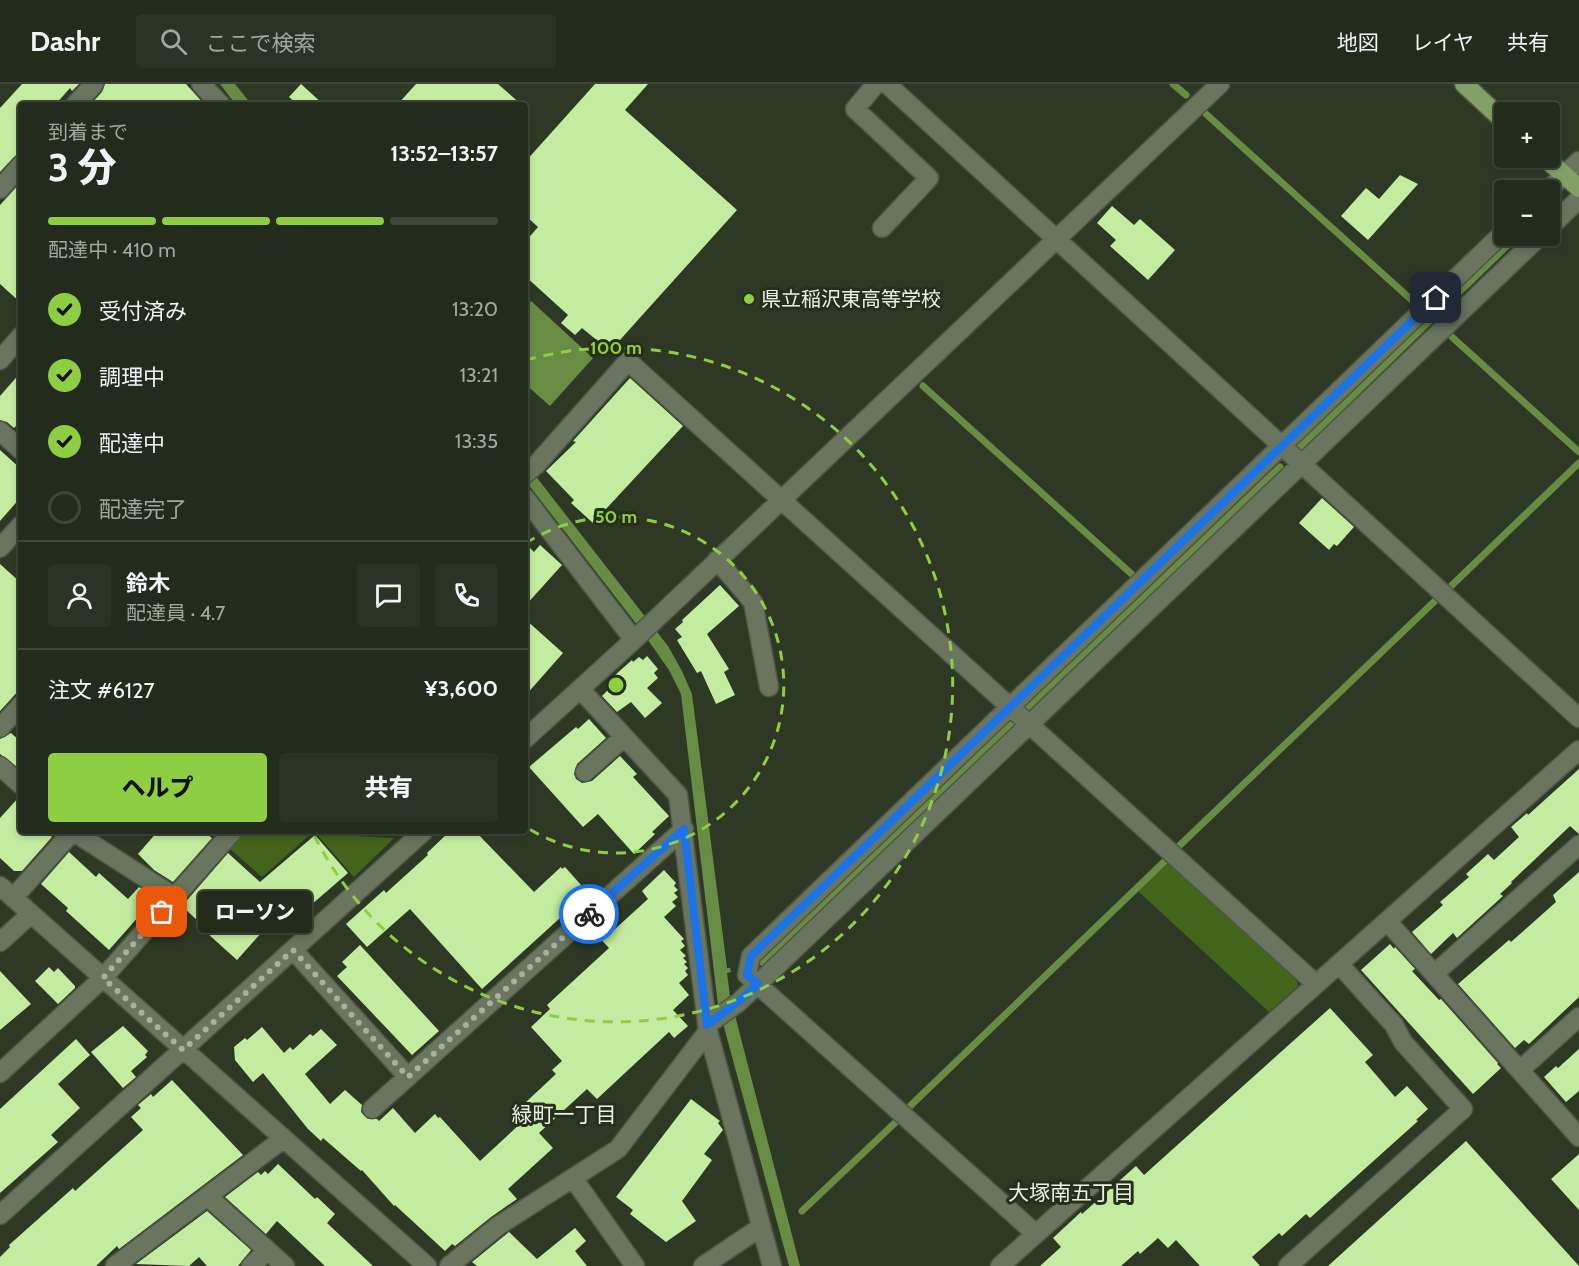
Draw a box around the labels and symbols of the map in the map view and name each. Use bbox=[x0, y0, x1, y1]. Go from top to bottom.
pin bbox=[1410, 272, 1461, 323]
place label: 県立稲沢東高等学校 bbox=[761, 287, 941, 311]
marker: 県立稲沢東高等学校 bbox=[742, 292, 756, 306]
text: 100 m bbox=[590, 337, 642, 359]
text: 50 m bbox=[595, 506, 637, 528]
centre of rings bbox=[606, 675, 626, 695]
courier bbox=[559, 884, 619, 944]
pin bbox=[136, 886, 187, 937]
callout: ローソン bbox=[198, 891, 312, 933]
district label: 緑町一丁目 bbox=[512, 1102, 617, 1127]
district label: 大塚南五丁目 bbox=[1008, 1180, 1134, 1205]

